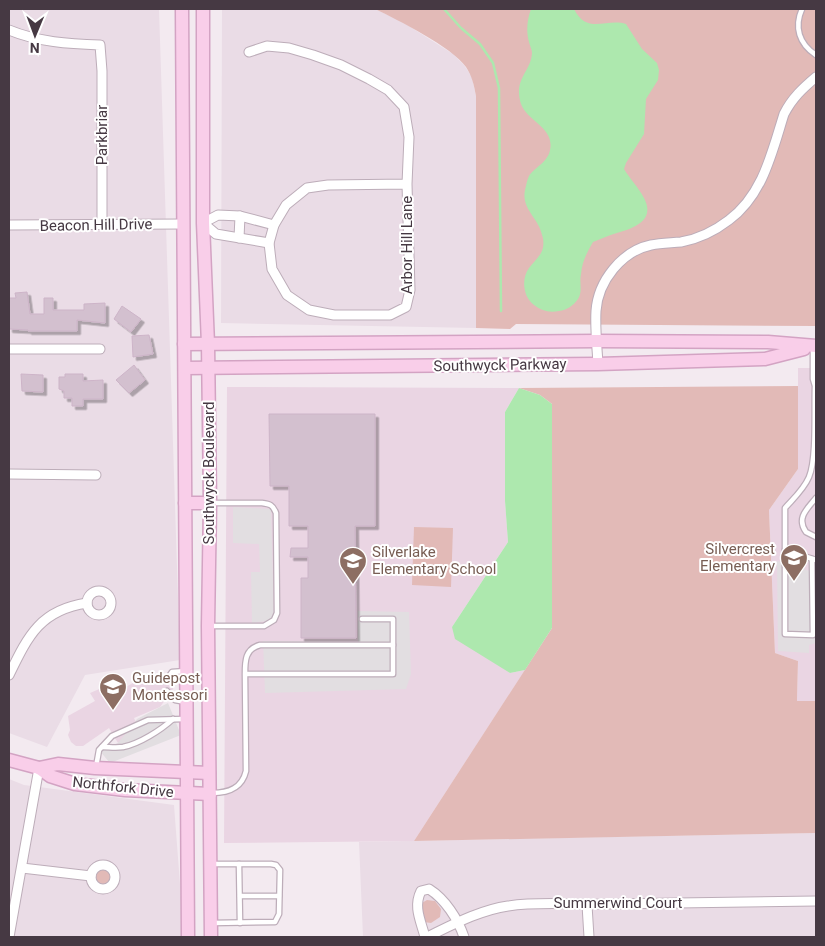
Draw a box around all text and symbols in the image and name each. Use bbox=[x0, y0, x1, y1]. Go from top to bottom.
north arrow bbox=[10, 10, 60, 60]
text: N bbox=[30, 40, 40, 56]
street label: Parkbriar bbox=[93, 105, 111, 165]
street label: Arbor Hill Lane bbox=[398, 196, 416, 294]
street label: Beacon Hill Drive bbox=[39, 215, 153, 235]
street label: Southwyck Parkway bbox=[433, 355, 567, 375]
street label: Southwyck Boulevard bbox=[200, 402, 218, 544]
place label: Silvercrest Elementary bbox=[700, 540, 775, 575]
place label: Silverlake Elementary School bbox=[372, 543, 496, 578]
school or university icon: Silvercrest Elementary bbox=[779, 543, 809, 582]
school or university icon: Silverlake Elementary School bbox=[338, 546, 368, 585]
place label: Guidepost Montessori bbox=[132, 669, 208, 704]
school or university icon: Guidepost Montessori bbox=[98, 672, 128, 711]
street label: Northfork Drive bbox=[71, 773, 175, 801]
street label: Summerwind Court bbox=[554, 894, 683, 912]

